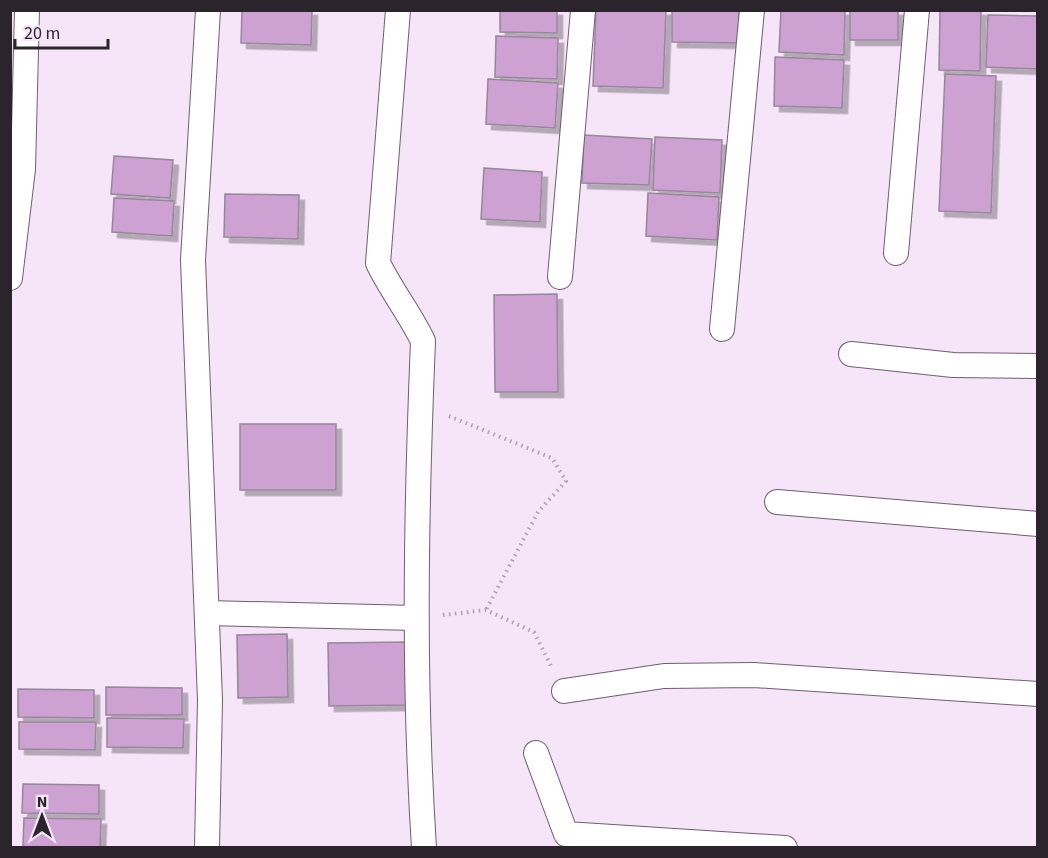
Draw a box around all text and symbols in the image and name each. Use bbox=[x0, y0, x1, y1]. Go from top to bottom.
scale bar bbox=[15, 12, 108, 50]
text: 20 m bbox=[24, 21, 60, 46]
north arrow bbox=[12, 786, 72, 846]
text: N bbox=[37, 791, 47, 813]

